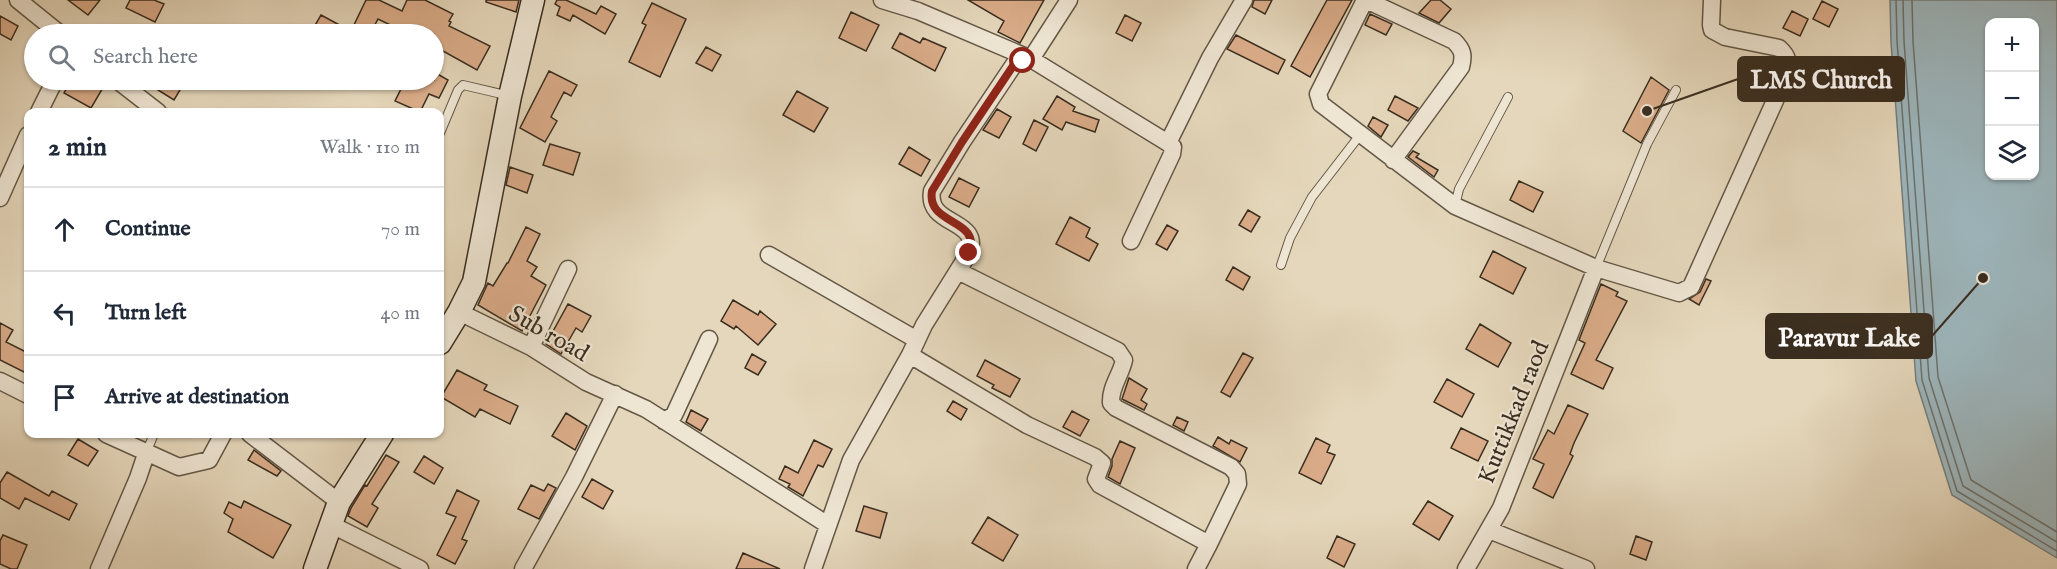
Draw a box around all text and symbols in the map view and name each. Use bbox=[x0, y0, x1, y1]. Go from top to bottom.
map controls bbox=[1985, 18, 2039, 180]
button: + bbox=[1985, 18, 2039, 72]
search box bbox=[24, 24, 444, 90]
icon: search bbox=[45, 41, 78, 74]
text: Search here bbox=[93, 43, 198, 71]
route start bbox=[1009, 47, 1035, 73]
callout: LMS Church bbox=[1738, 57, 1904, 101]
text: LMS Church bbox=[1750, 64, 1893, 97]
button: − bbox=[1985, 72, 2039, 126]
button: layers bbox=[1985, 126, 2039, 180]
text: 2 min bbox=[48, 131, 107, 164]
text: Walk · 110 m bbox=[320, 135, 420, 160]
icon: ahead bbox=[48, 213, 81, 246]
text: Continue bbox=[105, 215, 191, 243]
text: 70 m bbox=[381, 217, 420, 242]
route end bbox=[955, 239, 981, 265]
icon: left bbox=[48, 297, 81, 330]
text: Turn left bbox=[105, 299, 187, 327]
street label: Sub road bbox=[503, 299, 594, 370]
text: 40 m bbox=[381, 301, 420, 326]
callout: Paravur Lake bbox=[1766, 314, 1932, 358]
text: Paravur Lake bbox=[1778, 322, 1920, 355]
street label: Kuttikkad raod bbox=[1472, 336, 1557, 489]
icon: arrive bbox=[48, 381, 81, 414]
text: Arrive at destination bbox=[105, 383, 289, 411]

